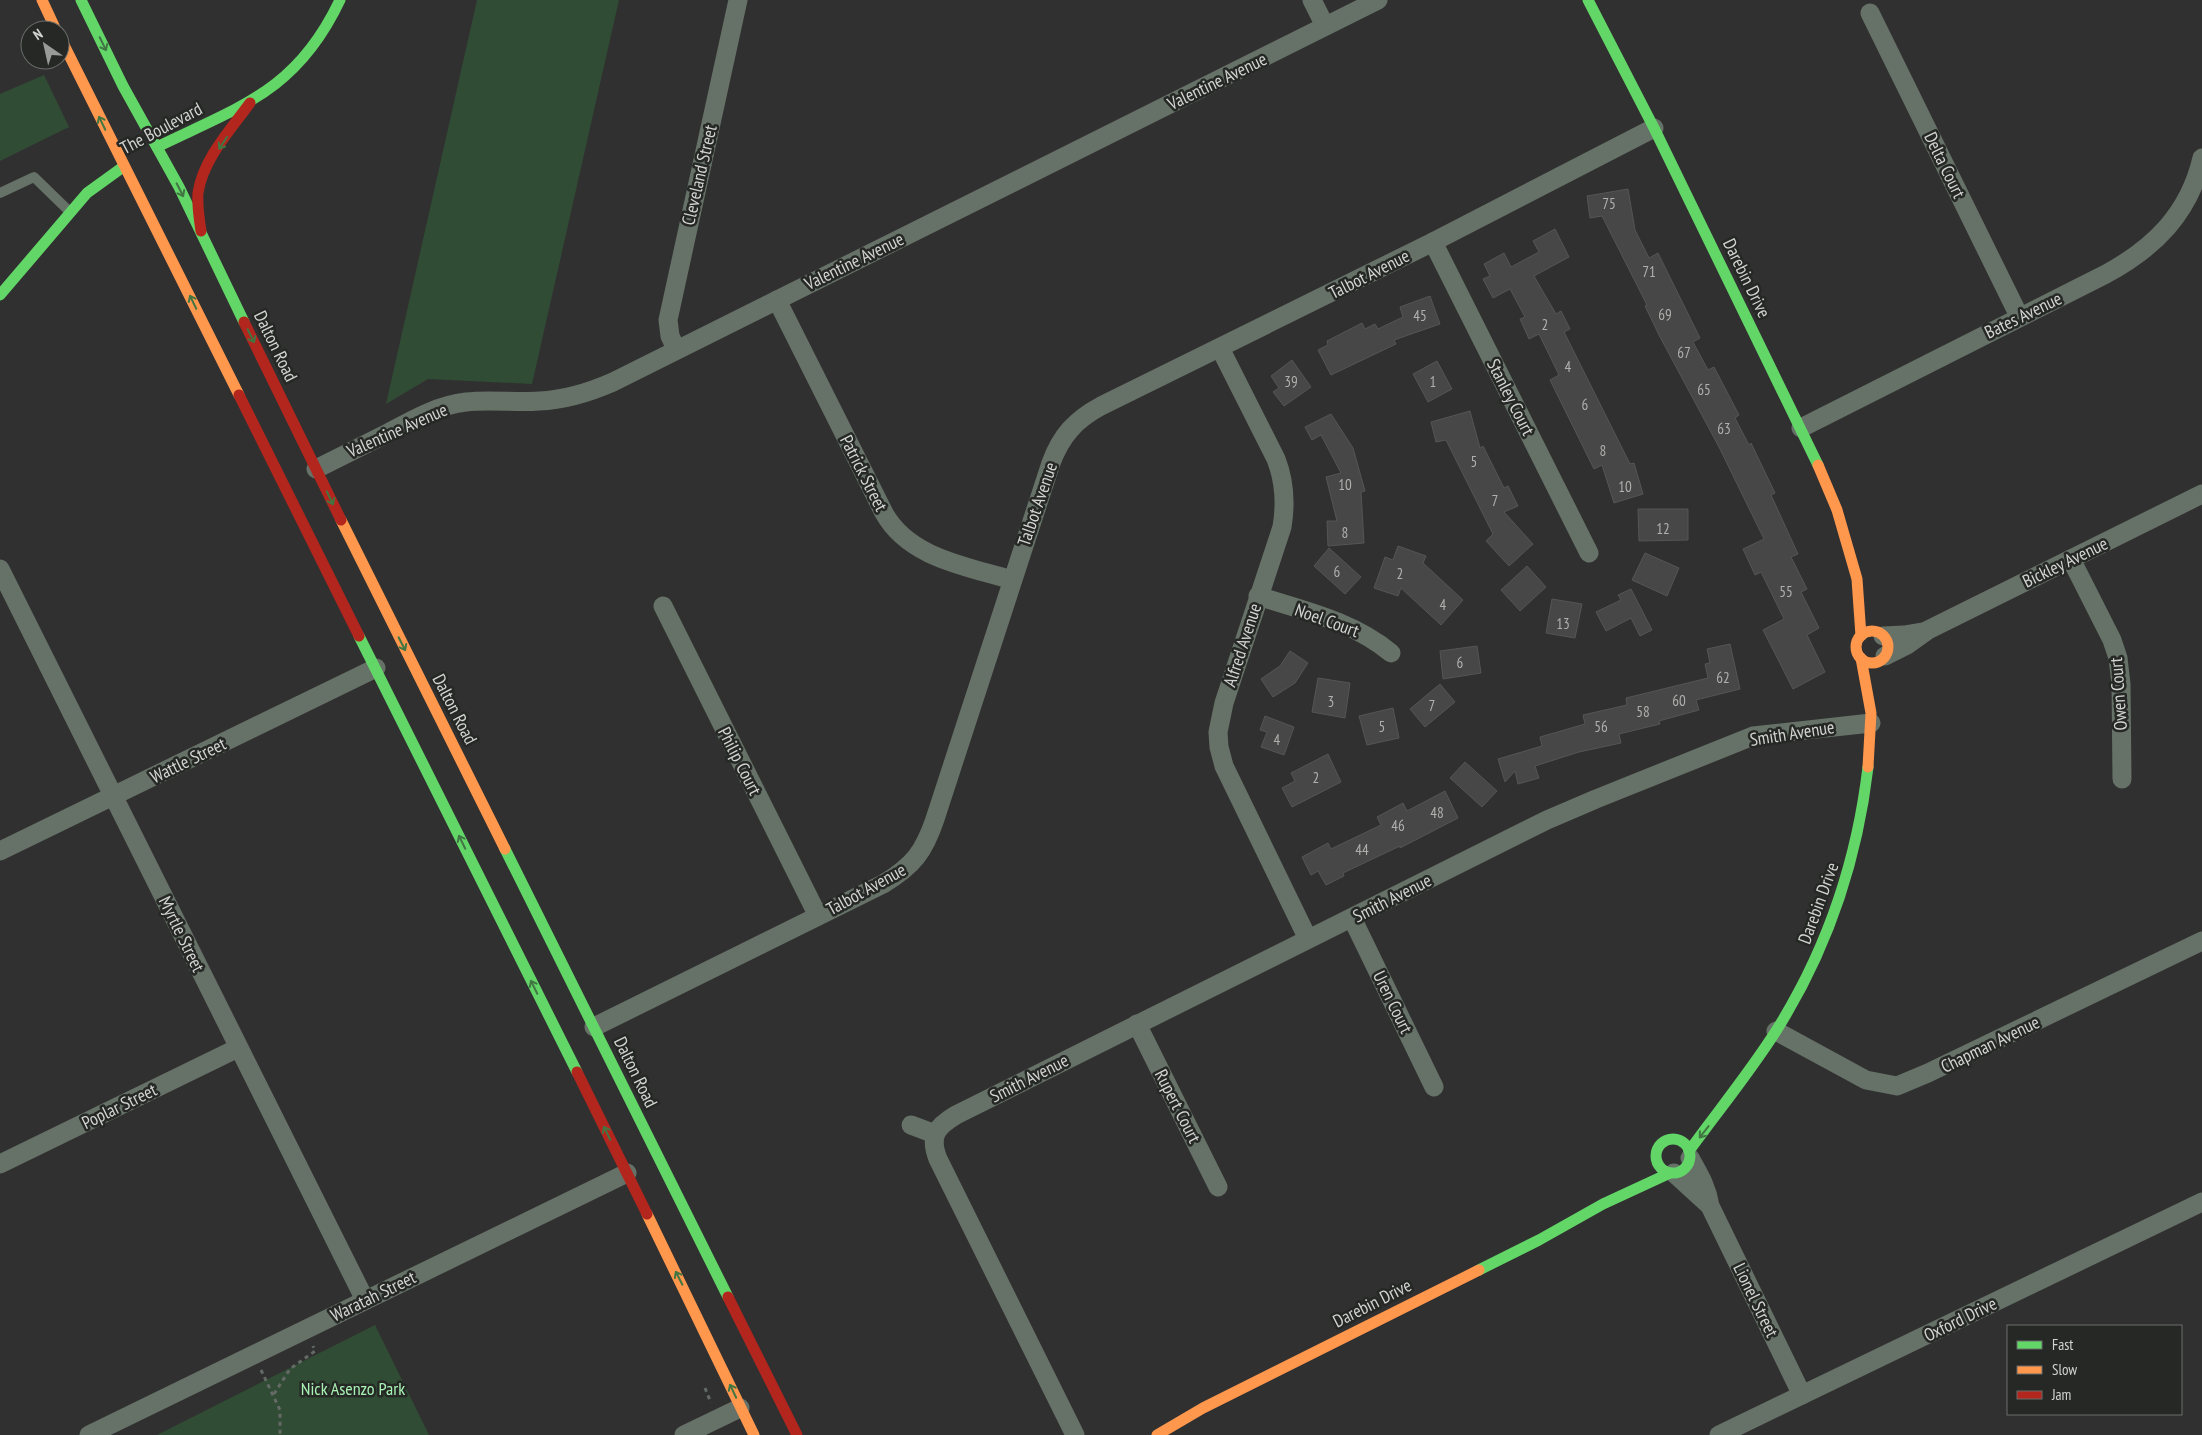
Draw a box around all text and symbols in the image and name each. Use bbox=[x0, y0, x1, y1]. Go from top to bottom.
north arrow bbox=[20, 20, 70, 70]
text: N bbox=[30, 25, 46, 44]
one-way arrow bbox=[98, 36, 108, 51]
street label: Valentine Avenue bbox=[1163, 47, 1270, 115]
street label: The Boulevard bbox=[116, 97, 206, 159]
one-way arrow bbox=[97, 116, 106, 131]
street label: Cleveland Street bbox=[676, 123, 722, 227]
street label: Delta Court bbox=[1919, 128, 1971, 202]
one-way arrow bbox=[217, 135, 227, 149]
one-way arrow bbox=[176, 182, 185, 197]
house number: 75 bbox=[1602, 194, 1616, 213]
street label: Valentine Avenue bbox=[800, 227, 907, 295]
street label: Darebin Drive bbox=[1718, 235, 1776, 321]
street label: Talbot Avenue bbox=[1325, 244, 1413, 304]
house number: 71 bbox=[1642, 262, 1656, 281]
street label: Bates Avenue bbox=[1981, 287, 2065, 343]
one-way arrow bbox=[188, 295, 197, 310]
house number: 69 bbox=[1658, 305, 1672, 324]
house number: 45 bbox=[1413, 306, 1427, 325]
street label: Dalton Road bbox=[249, 307, 303, 385]
house number: 2 bbox=[1542, 315, 1548, 334]
one-way arrow bbox=[247, 328, 257, 343]
house number: 67 bbox=[1677, 343, 1691, 362]
street label: Stanley Court bbox=[1482, 355, 1540, 439]
house number: 4 bbox=[1565, 357, 1572, 376]
house number: 39 bbox=[1284, 372, 1298, 391]
house number: 1 bbox=[1430, 372, 1436, 391]
house number: 65 bbox=[1697, 380, 1711, 399]
house number: 6 bbox=[1582, 395, 1589, 414]
street label: Valentine Avenue bbox=[342, 398, 451, 463]
house number: 63 bbox=[1717, 419, 1731, 438]
street label: Patrick Street bbox=[835, 431, 893, 515]
house number: 8 bbox=[1600, 441, 1606, 460]
house number: 5 bbox=[1471, 452, 1477, 471]
street label: Talbot Avenue bbox=[1012, 459, 1062, 549]
house number: 10 bbox=[1338, 475, 1352, 494]
house number: 10 bbox=[1618, 477, 1632, 496]
one-way arrow bbox=[326, 490, 335, 505]
house number: 7 bbox=[1492, 491, 1498, 510]
house number: 12 bbox=[1656, 519, 1670, 538]
house number: 8 bbox=[1342, 523, 1348, 542]
street label: Bickley Avenue bbox=[2019, 531, 2111, 593]
house number: 6 bbox=[1334, 562, 1341, 581]
house number: 2 bbox=[1397, 564, 1403, 583]
house number: 55 bbox=[1779, 582, 1793, 601]
house number: 4 bbox=[1440, 595, 1447, 614]
street label: Noel Court bbox=[1292, 598, 1362, 642]
street label: Alfred Avenue bbox=[1218, 600, 1266, 690]
house number: 13 bbox=[1556, 614, 1570, 633]
one-way arrow bbox=[397, 636, 407, 651]
house number: 6 bbox=[1457, 653, 1464, 672]
street label: Owen Court bbox=[2104, 657, 2132, 731]
house number: 62 bbox=[1716, 668, 1730, 687]
street label: Dalton Road bbox=[428, 670, 482, 748]
house number: 60 bbox=[1672, 691, 1686, 710]
house number: 3 bbox=[1328, 692, 1334, 711]
house number: 7 bbox=[1429, 696, 1435, 715]
house number: 58 bbox=[1636, 702, 1650, 721]
street label: Smith Avenue bbox=[1748, 715, 1836, 751]
house number: 5 bbox=[1379, 717, 1385, 736]
house number: 56 bbox=[1594, 717, 1608, 736]
street label: Philip Court bbox=[713, 723, 767, 799]
house number: 4 bbox=[1274, 730, 1281, 749]
street label: Wattle Street bbox=[146, 732, 230, 788]
house number: 2 bbox=[1313, 768, 1319, 787]
house number: 48 bbox=[1430, 803, 1444, 822]
house number: 46 bbox=[1391, 816, 1405, 835]
one-way arrow bbox=[457, 835, 466, 850]
house number: 44 bbox=[1355, 840, 1369, 859]
street label: Talbot Avenue bbox=[822, 858, 910, 920]
street label: Darebin Drive bbox=[1793, 859, 1843, 947]
street label: Smith Avenue bbox=[1349, 868, 1435, 928]
street label: Myrtle Street bbox=[154, 892, 210, 976]
street label: Uren Court bbox=[1368, 967, 1418, 1037]
one-way arrow bbox=[529, 980, 538, 995]
street label: Chapman Avenue bbox=[1937, 1010, 2043, 1078]
street label: Dalton Road bbox=[609, 1033, 663, 1111]
street label: Smith Avenue bbox=[986, 1048, 1072, 1108]
street label: Rupert Court bbox=[1150, 1065, 1206, 1147]
street label: Poplar Street bbox=[78, 1078, 160, 1134]
one-way arrow bbox=[1699, 1125, 1710, 1138]
one-way arrow bbox=[601, 1126, 611, 1141]
street label: Lionel Street bbox=[1728, 1259, 1784, 1341]
street label: Waratah Street bbox=[327, 1265, 419, 1326]
one-way arrow bbox=[674, 1271, 683, 1286]
street label: Darebin Drive bbox=[1329, 1273, 1415, 1333]
street label: Oxford Drive bbox=[1920, 1291, 2000, 1347]
legend bbox=[2007, 1325, 2182, 1415]
text: Fast bbox=[2052, 1335, 2073, 1354]
text: Slow bbox=[2052, 1360, 2077, 1379]
park label: Nick Asenzo Park bbox=[301, 1377, 405, 1400]
one-way arrow bbox=[727, 1384, 737, 1399]
text: Jam bbox=[2051, 1385, 2071, 1404]

